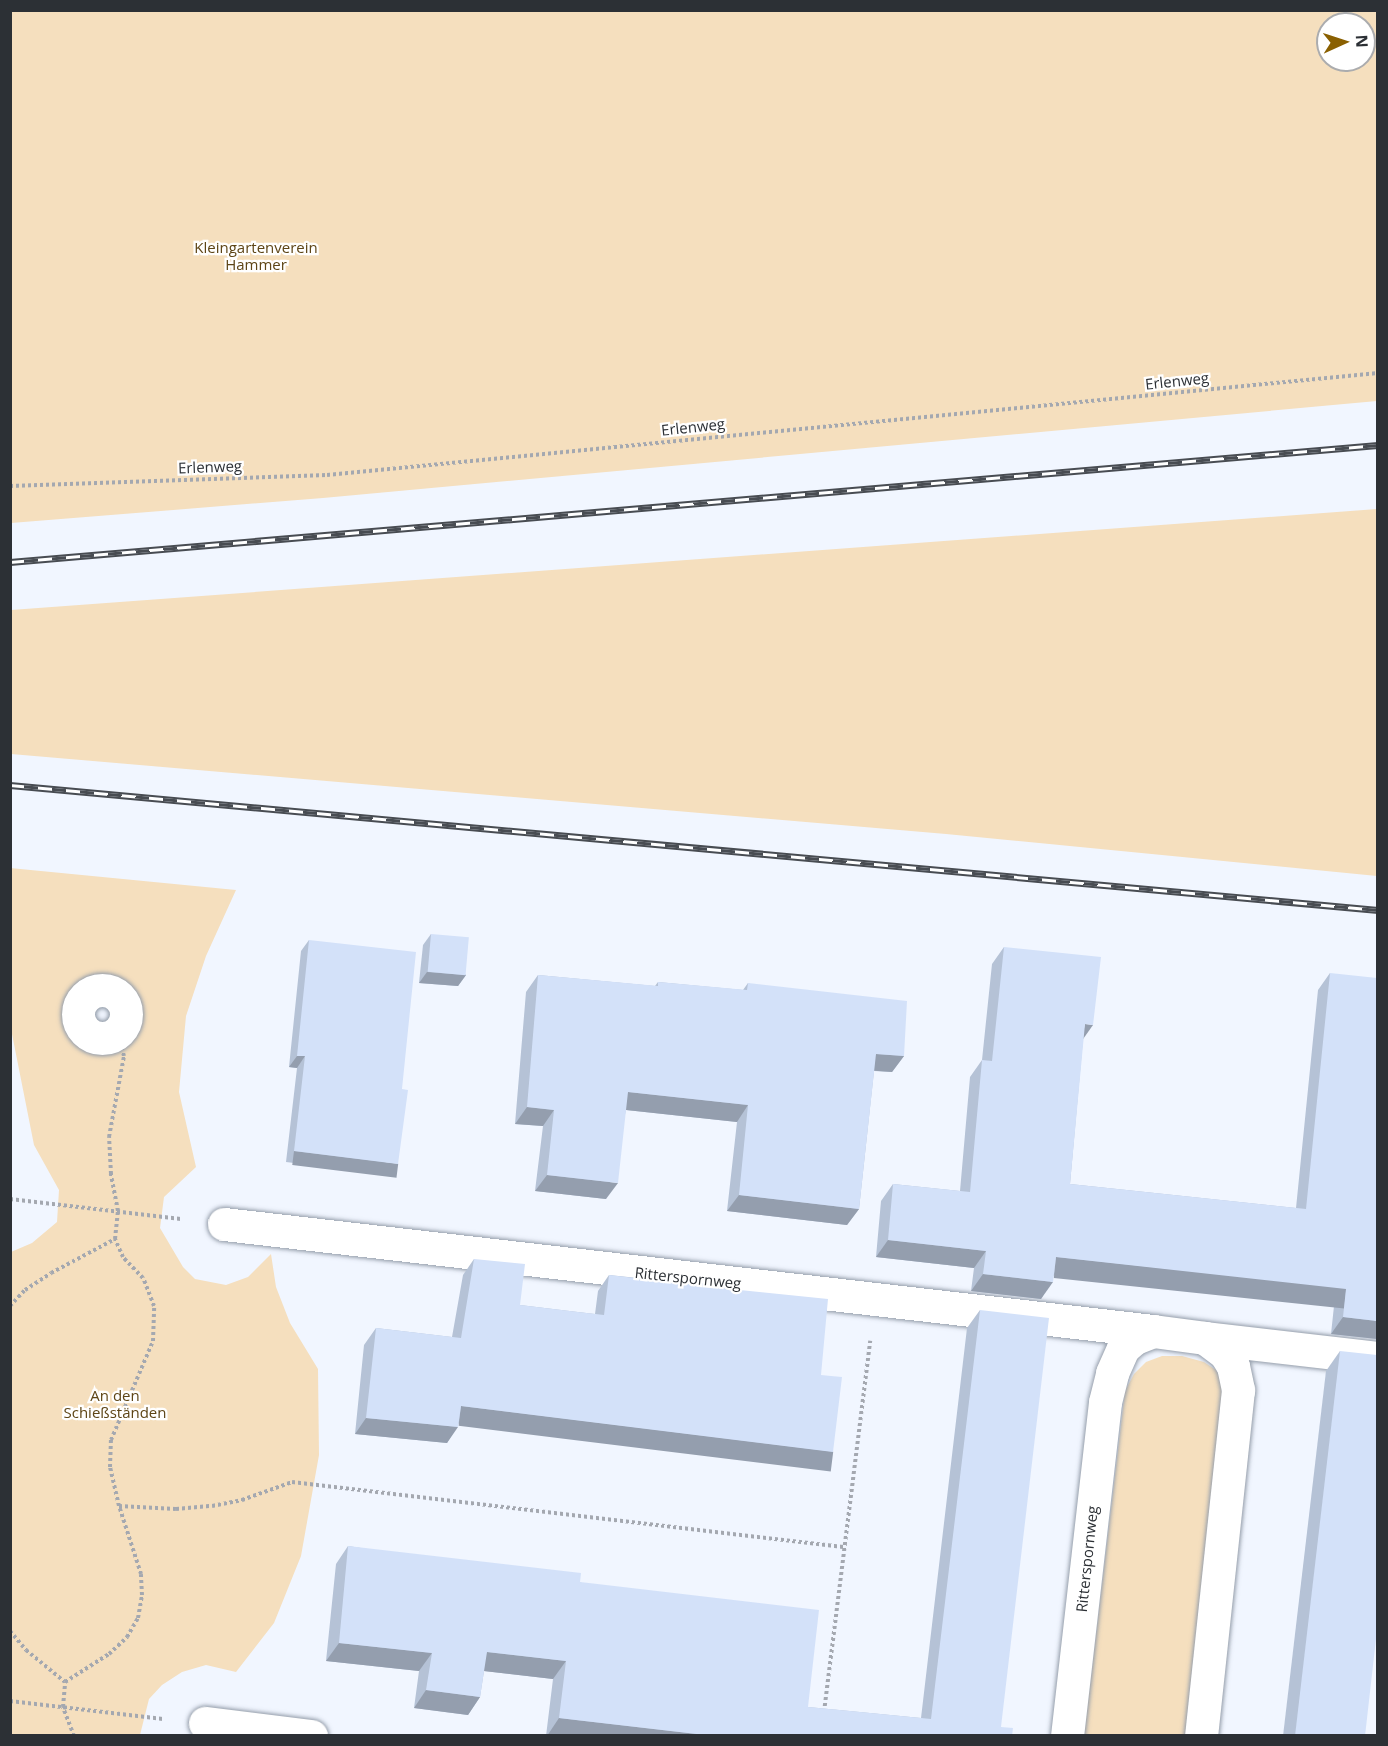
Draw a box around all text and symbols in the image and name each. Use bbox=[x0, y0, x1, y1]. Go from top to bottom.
north arrow bbox=[1316, 12, 1376, 72]
text: N bbox=[1351, 34, 1373, 48]
park label: Kleingartenverein Hammer bbox=[194, 238, 318, 273]
street label: Erlenweg bbox=[1144, 369, 1210, 393]
street label: Erlenweg bbox=[660, 415, 726, 439]
street label: Erlenweg bbox=[178, 457, 242, 477]
street label: Ritterspornweg bbox=[634, 1263, 742, 1293]
park label: An den Schießständen bbox=[64, 1386, 166, 1421]
street label: Ritterspornweg bbox=[1072, 1505, 1102, 1613]

